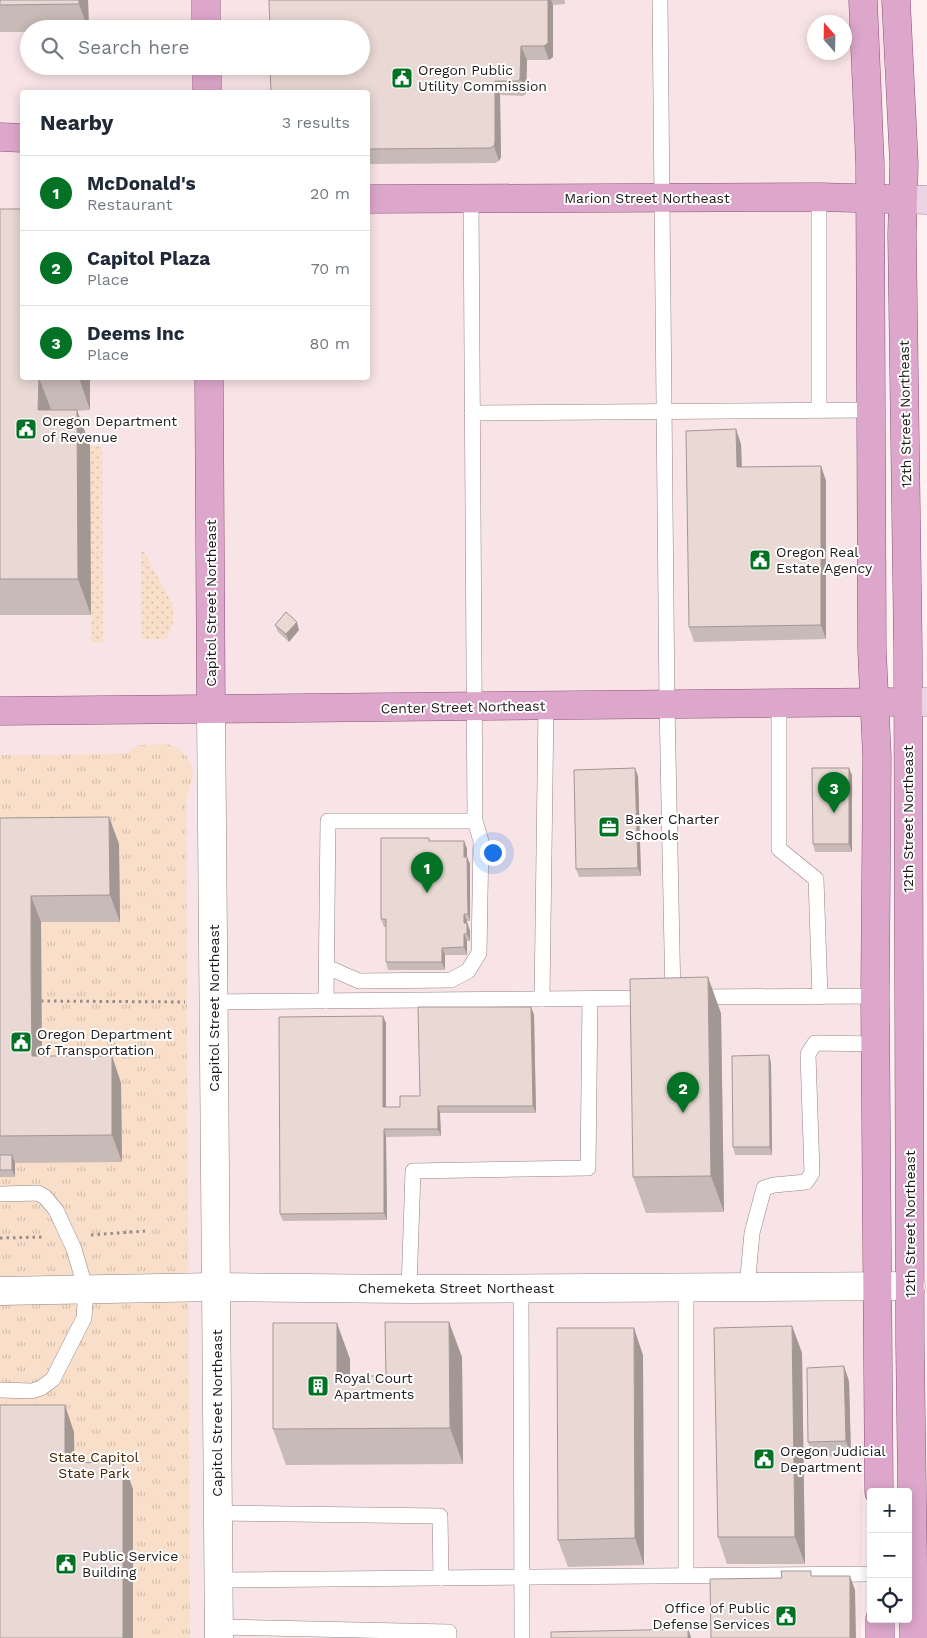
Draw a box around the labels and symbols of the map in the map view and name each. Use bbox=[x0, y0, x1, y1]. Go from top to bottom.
north arrow bbox=[807, 15, 852, 60]
place label: Oregon Public Utility Commission bbox=[418, 62, 547, 94]
public building icon: Oregon Public Utility Commission bbox=[390, 66, 414, 90]
street label: Marion Street Northeast bbox=[564, 190, 730, 206]
street label: 12th Street Northeast bbox=[896, 340, 914, 488]
place label: Oregon Department of Revenue bbox=[42, 413, 177, 445]
public building icon: Oregon Department of Revenue bbox=[14, 417, 38, 441]
street label: Capitol Street Northeast bbox=[203, 519, 219, 687]
place label: Oregon Real Estate Agency bbox=[776, 544, 873, 576]
public building icon: Oregon Real Estate Agency bbox=[748, 548, 772, 572]
street label: Center Street Northeast bbox=[380, 698, 546, 716]
street label: 12th Street Northeast bbox=[900, 745, 916, 893]
pin: 3 bbox=[818, 772, 850, 813]
place label: Baker Charter Schools bbox=[625, 811, 719, 843]
office icon: Baker Charter Schools bbox=[597, 815, 621, 839]
your location bbox=[480, 840, 506, 866]
pin: 1 bbox=[411, 852, 443, 893]
street label: Capitol Street Northeast bbox=[206, 924, 222, 1092]
place label: Oregon Department of Transportation bbox=[37, 1026, 172, 1058]
public building icon: Oregon Department of Transportation bbox=[9, 1030, 33, 1054]
pin: 2 bbox=[667, 1072, 699, 1113]
street label: 12th Street Northeast bbox=[902, 1150, 918, 1298]
street label: Chemeketa Street Northeast bbox=[358, 1280, 554, 1296]
street label: Capitol Street Northeast bbox=[209, 1329, 225, 1497]
place label: Royal Court Apartments bbox=[334, 1370, 414, 1402]
building icon: Royal Court Apartments bbox=[306, 1374, 330, 1398]
place label: Oregon Judicial Department bbox=[780, 1443, 886, 1475]
public building icon: Oregon Judicial Department bbox=[752, 1447, 776, 1471]
park label: State Capitol State Park bbox=[49, 1449, 140, 1481]
place label: Public Service Building bbox=[82, 1548, 178, 1580]
public building icon: Public Service Building bbox=[54, 1552, 78, 1576]
place label: Office of Public Defense Services bbox=[653, 1600, 770, 1632]
public building icon: Office of Public Defense Services bbox=[774, 1604, 798, 1628]

